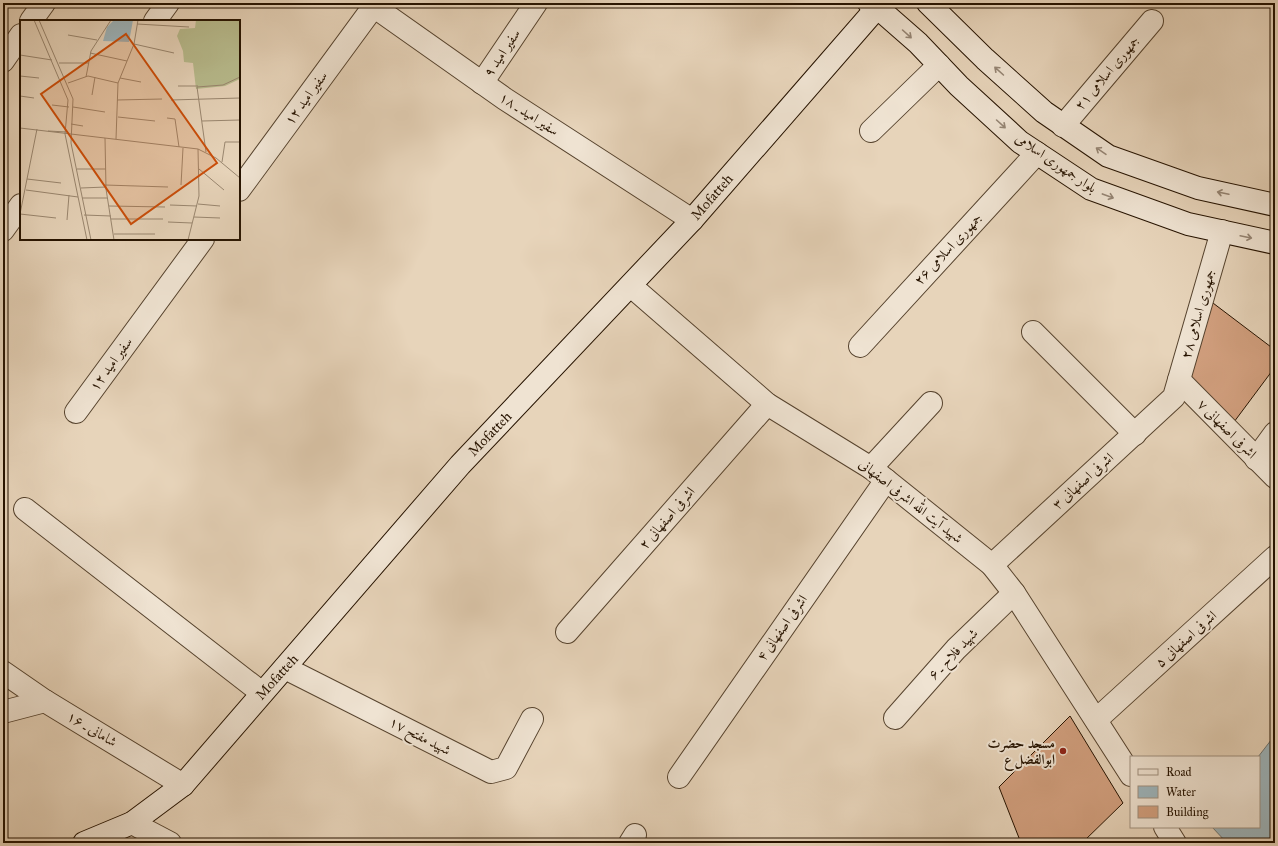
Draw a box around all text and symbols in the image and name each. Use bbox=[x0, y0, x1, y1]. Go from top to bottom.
inset map bbox=[20, 20, 240, 240]
street label: سفیر امید ۹ bbox=[480, 26, 524, 80]
one-way arrow bbox=[902, 29, 912, 39]
street label: جمهوری اسلامی ۲۱ bbox=[1071, 32, 1143, 114]
one-way arrow bbox=[993, 67, 1004, 76]
street label: سفیر امید ۱۲ bbox=[281, 68, 331, 128]
street label: سفیر امید ـ ۱۸ bbox=[496, 89, 562, 140]
one-way arrow bbox=[996, 119, 1006, 129]
street label: بلوار جمهوری اسلامی bbox=[1012, 129, 1100, 197]
one-way arrow bbox=[1096, 147, 1107, 155]
street label: Mofatteh bbox=[687, 170, 737, 224]
one-way arrow bbox=[1217, 189, 1230, 197]
one-way arrow bbox=[1102, 192, 1114, 200]
street label: جمهوری اسلامی ۲۶ bbox=[910, 210, 986, 288]
one-way arrow bbox=[1239, 233, 1252, 241]
street label: جمهوری اسلامی ۲۸ bbox=[1177, 267, 1219, 361]
street label: سفیر امید ۱۲ bbox=[86, 334, 136, 394]
street label: اشرفی اصفهانی ۷ bbox=[1193, 396, 1260, 463]
street label: Mofatteh bbox=[465, 408, 516, 460]
street label: اشرفی اصفهانی ۳ bbox=[1049, 449, 1118, 514]
street label: شهید آیت الله اشرفی اصفهانی bbox=[855, 453, 968, 548]
street label: اشرفی اصفهانی ۲ bbox=[635, 483, 699, 553]
street label: اشرفی اصفهانی ۴ bbox=[753, 592, 812, 665]
street label: اشرفی اصفهانی ۵ bbox=[1152, 607, 1221, 672]
street label: شهید فلاح ـ ۶ bbox=[925, 625, 984, 686]
street label: Mofatteh bbox=[252, 651, 302, 703]
street label: شامانی ـ ۱۶ bbox=[64, 708, 120, 750]
street label: شهید مفتح ۱۷ bbox=[385, 713, 454, 762]
place label: مسجد حضرت ابوالفضل ع bbox=[988, 735, 1055, 771]
marker: مسجد حضرت ابوالفضل ع bbox=[1058, 746, 1068, 756]
legend bbox=[1130, 756, 1260, 828]
text: Road bbox=[1166, 765, 1192, 779]
text: Water bbox=[1166, 785, 1196, 799]
text: Building bbox=[1166, 805, 1209, 820]

